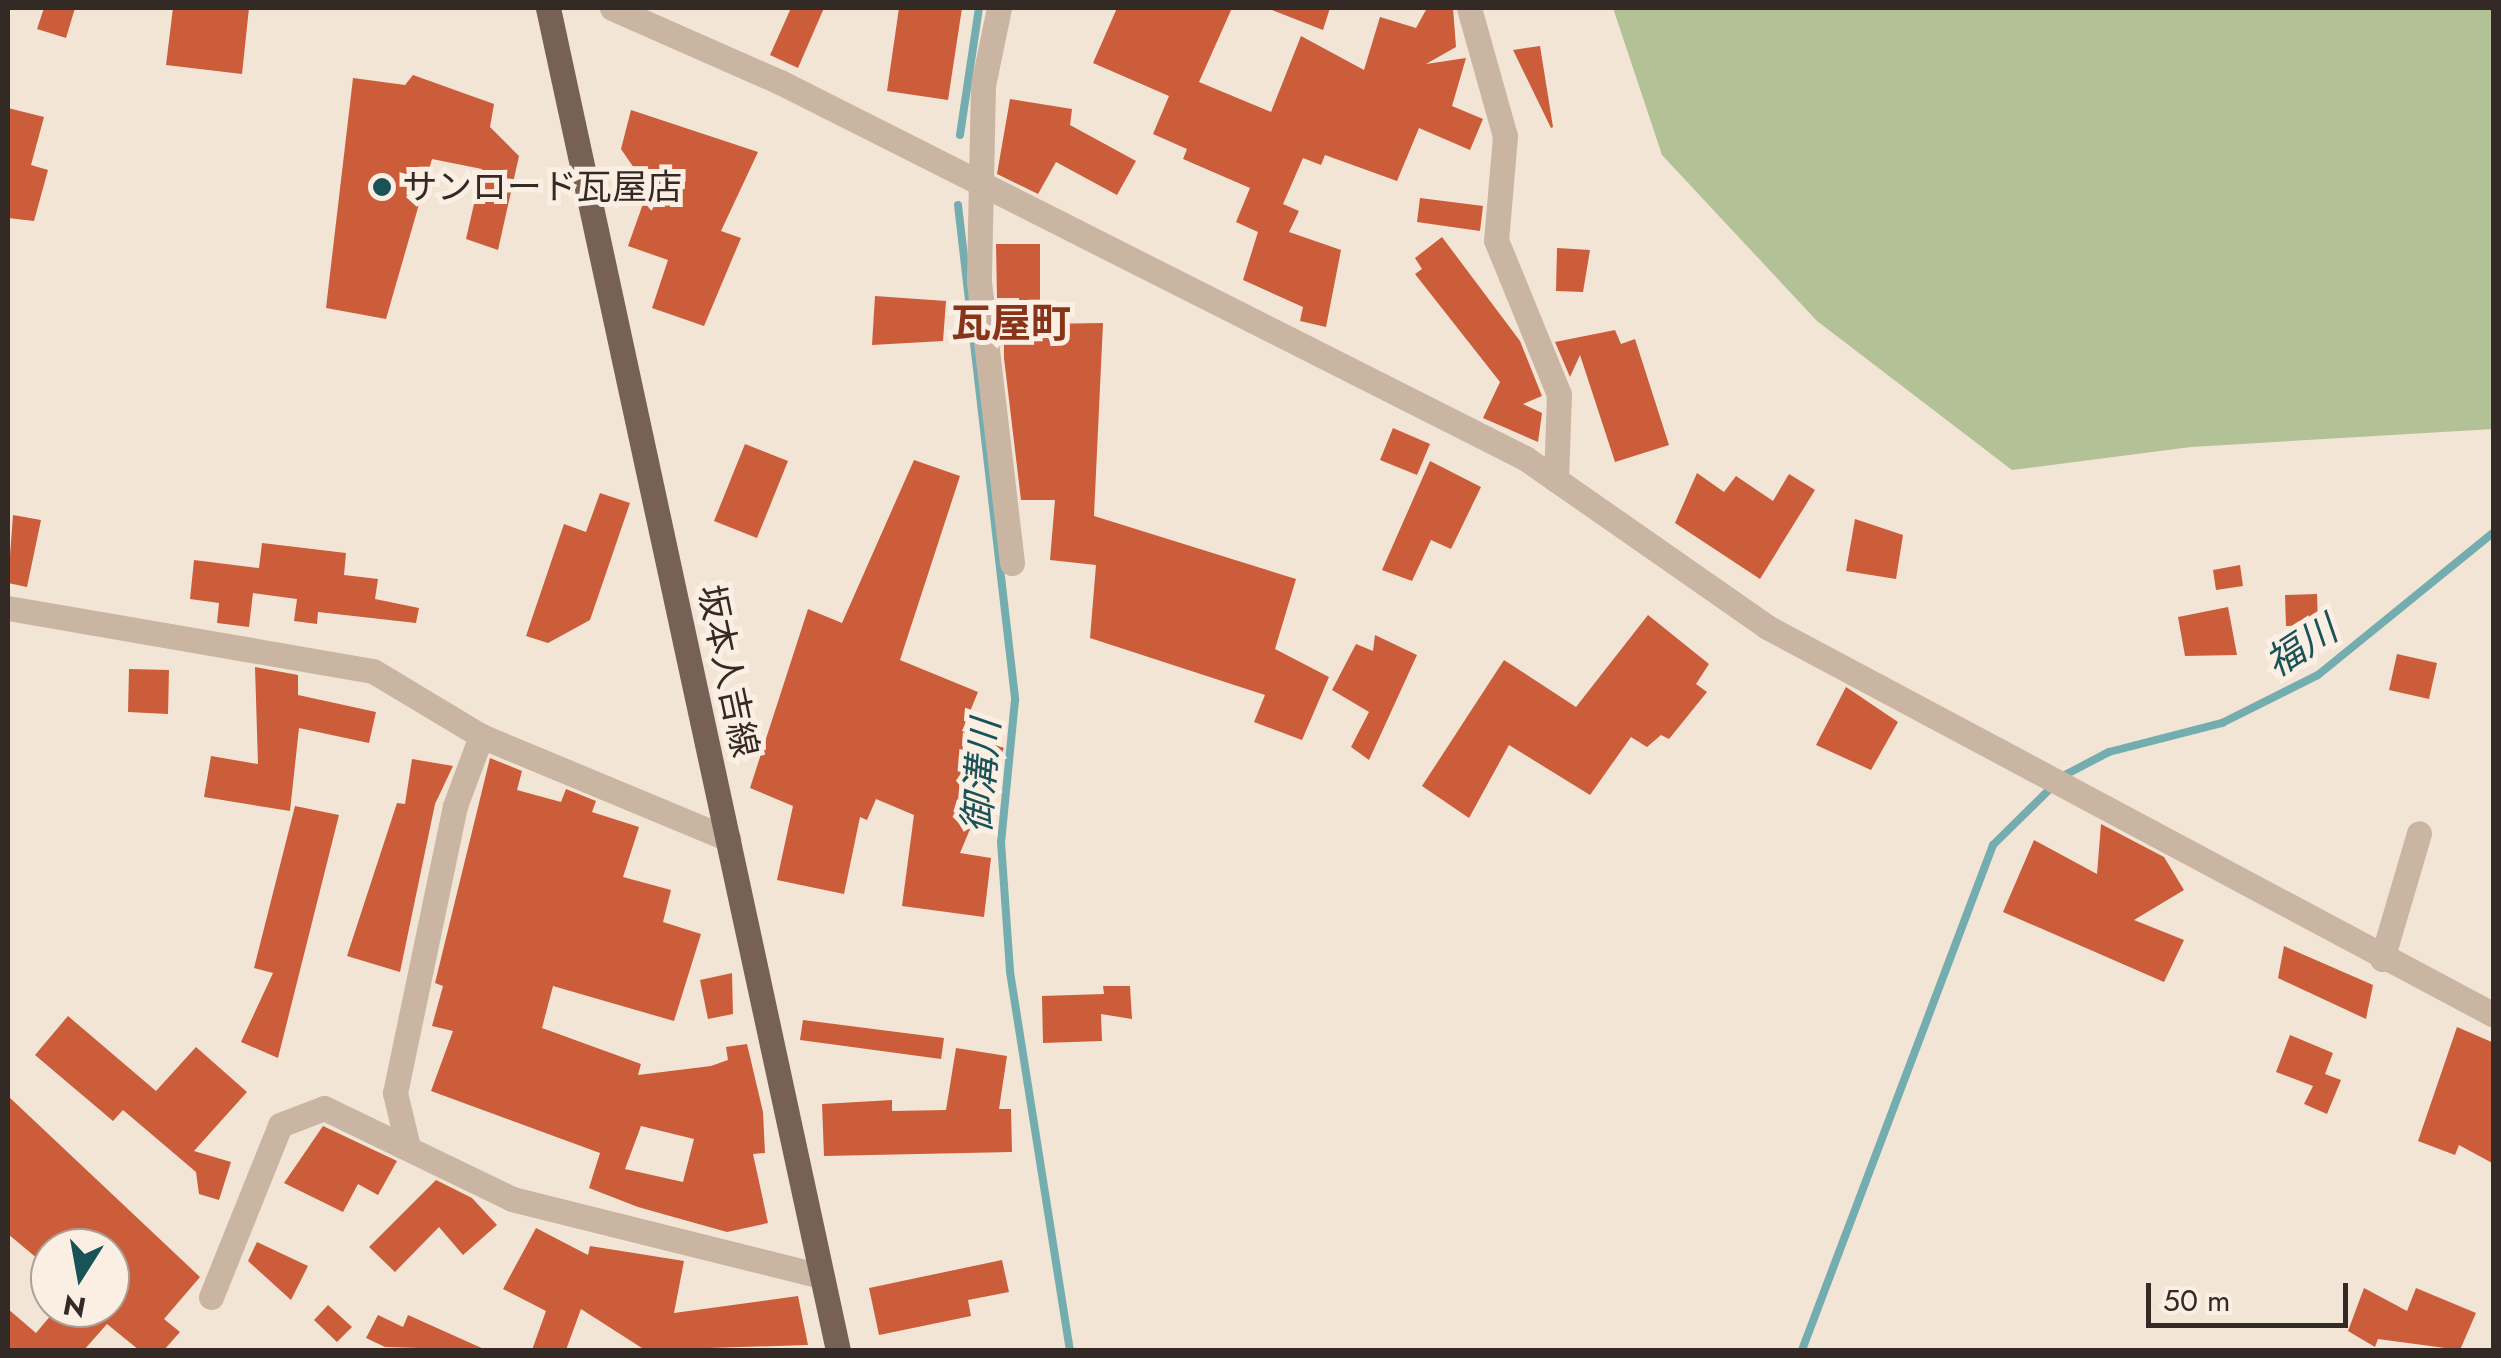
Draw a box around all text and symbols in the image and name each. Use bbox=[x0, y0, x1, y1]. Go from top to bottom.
place label: サンロード瓦屋店 bbox=[402, 166, 682, 208]
marker: サンロード瓦屋店 bbox=[371, 176, 393, 198]
district label: 瓦屋町 bbox=[951, 299, 1071, 347]
street label: 坂本人吉線 bbox=[689, 581, 767, 761]
water label: 福川 bbox=[2257, 606, 2345, 686]
water label: 御溝川 bbox=[953, 717, 1009, 835]
north arrow bbox=[30, 1228, 130, 1328]
scale bar bbox=[2151, 1263, 2354, 1325]
text: 50 m bbox=[2163, 1279, 2230, 1322]
text: N bbox=[60, 1284, 89, 1328]

